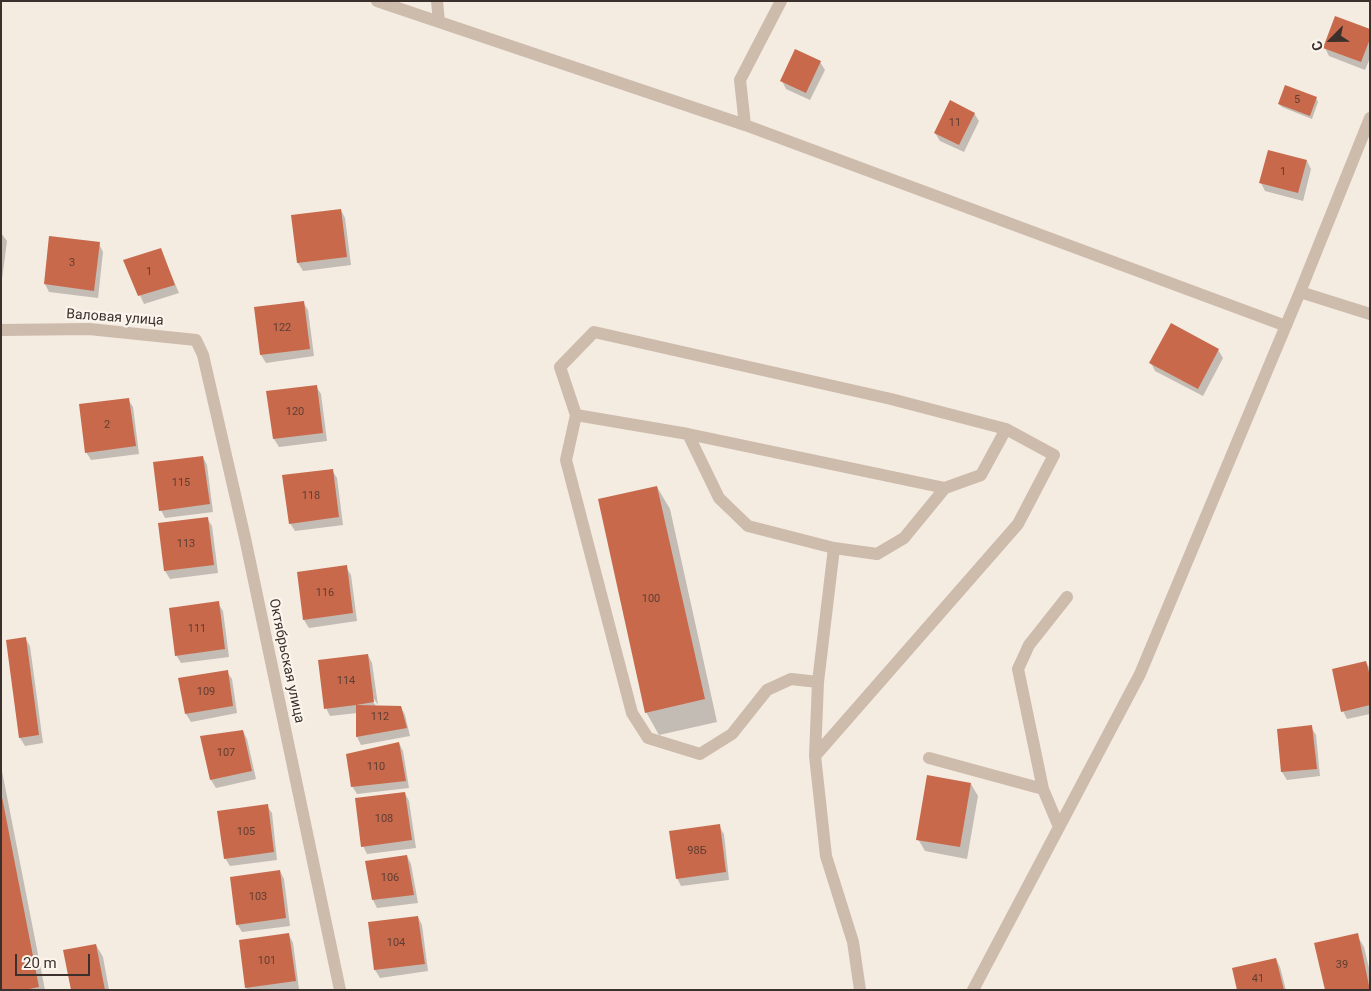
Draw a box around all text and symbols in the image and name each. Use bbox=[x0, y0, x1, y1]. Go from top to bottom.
north arrow bbox=[1306, 15, 1356, 65]
text: С bbox=[1308, 39, 1326, 53]
house number: 5 bbox=[1294, 93, 1300, 107]
house number: 11 bbox=[949, 116, 961, 130]
house number: 1 bbox=[1280, 165, 1286, 179]
house number: 3 bbox=[69, 256, 75, 270]
house number: 1 bbox=[146, 265, 152, 279]
street label: Валовая улица bbox=[66, 306, 164, 330]
house number: 122 bbox=[273, 321, 291, 335]
house number: 120 bbox=[286, 405, 304, 419]
house number: 2 bbox=[104, 418, 110, 432]
house number: 115 bbox=[172, 476, 190, 490]
house number: 118 bbox=[302, 489, 320, 503]
house number: 113 bbox=[177, 537, 195, 551]
house number: 116 bbox=[316, 586, 334, 600]
house number: 100 bbox=[642, 592, 660, 606]
street label: Октябрьская улица bbox=[265, 597, 307, 725]
house number: 111 bbox=[188, 622, 206, 636]
house number: 114 bbox=[337, 674, 355, 688]
house number: 109 bbox=[197, 685, 215, 699]
house number: 112 bbox=[371, 710, 389, 724]
house number: 107 bbox=[217, 746, 235, 760]
house number: 110 bbox=[367, 760, 385, 774]
house number: 108 bbox=[375, 812, 393, 826]
house number: 105 bbox=[237, 825, 255, 839]
house number: 98Б bbox=[687, 844, 707, 858]
house number: 106 bbox=[381, 871, 399, 885]
house number: 103 bbox=[249, 890, 267, 904]
house number: 104 bbox=[387, 936, 405, 950]
scale bar bbox=[18, 944, 92, 976]
text: 20 m bbox=[23, 954, 57, 972]
house number: 101 bbox=[258, 954, 276, 968]
house number: 39 bbox=[1336, 958, 1348, 972]
house number: 41 bbox=[1252, 972, 1264, 986]

